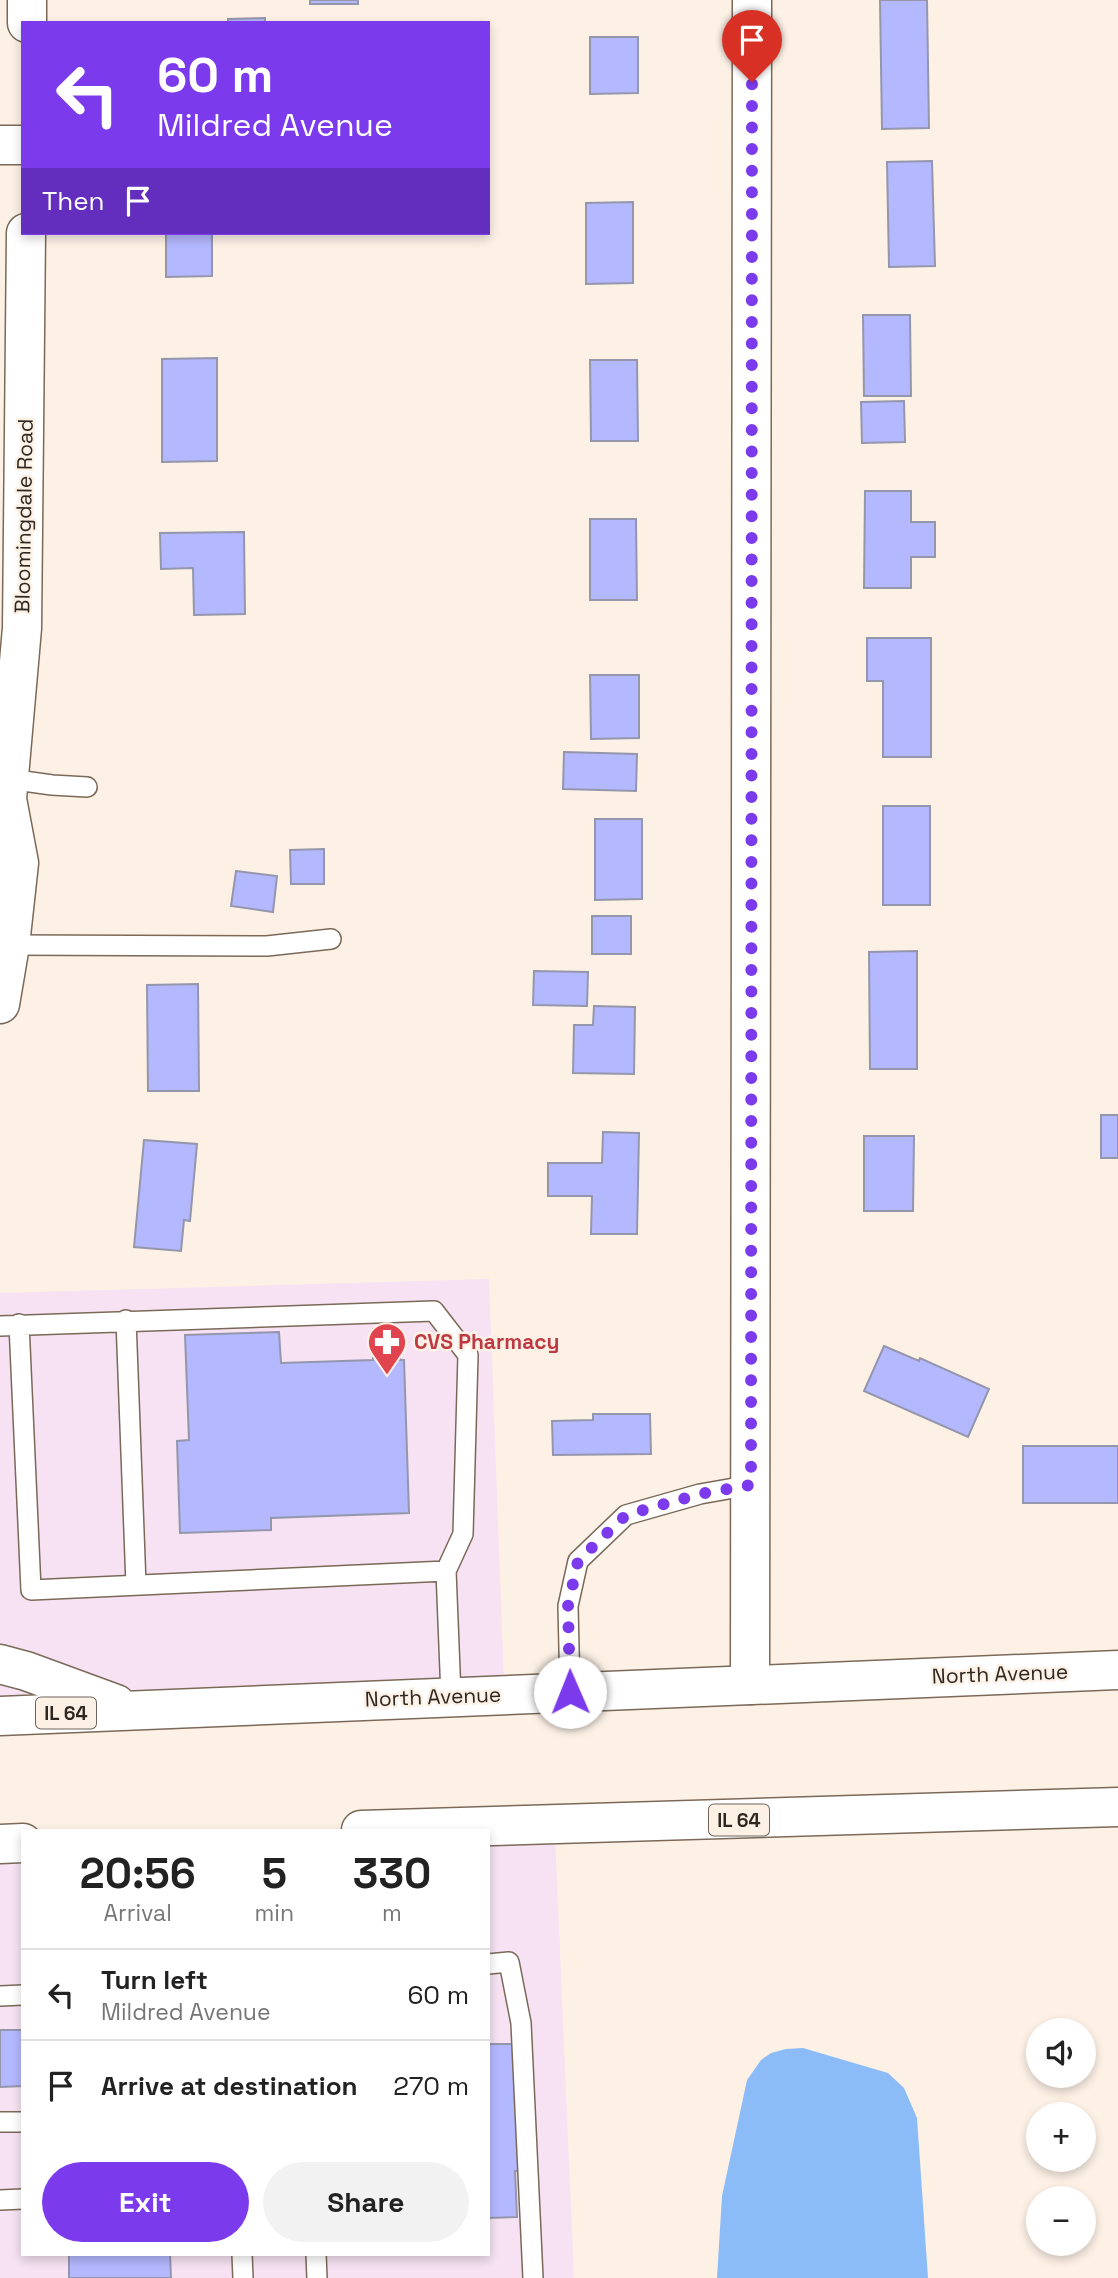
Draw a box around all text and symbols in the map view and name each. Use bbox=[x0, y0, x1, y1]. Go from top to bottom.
pin bbox=[722, 10, 782, 82]
icon: arrive bbox=[733, 21, 771, 59]
text: 60 m bbox=[157, 44, 273, 106]
icon: left bbox=[42, 49, 133, 140]
text: Mildred Avenue bbox=[157, 105, 393, 145]
icon: arrive bbox=[119, 182, 157, 220]
text: Then bbox=[42, 184, 105, 218]
street label: Bloomingdale Road bbox=[8, 418, 39, 614]
pharmacy icon: CVS Pharmacy bbox=[366, 1321, 408, 1376]
place label: CVS Pharmacy bbox=[414, 1328, 559, 1355]
position arrow bbox=[533, 1655, 607, 1729]
street label: North Avenue bbox=[931, 1658, 1069, 1689]
street label: North Avenue bbox=[364, 1681, 502, 1712]
road number: IL 64 bbox=[36, 1698, 96, 1728]
road number: IL 64 bbox=[709, 1804, 769, 1836]
text: 20:56 bbox=[80, 1847, 196, 1900]
text: 5 bbox=[262, 1847, 287, 1900]
text: 330 bbox=[353, 1847, 431, 1900]
text: Arrival bbox=[104, 1898, 172, 1928]
text: min bbox=[255, 1898, 294, 1928]
text: m bbox=[382, 1898, 402, 1928]
text: Turn left bbox=[101, 1963, 208, 1997]
icon: left bbox=[42, 1976, 80, 2014]
text: 60 m bbox=[407, 1978, 469, 2012]
text: Mildred Avenue bbox=[101, 1997, 271, 2027]
map controls bbox=[1026, 2018, 1096, 2256]
button: sound bbox=[1026, 2018, 1096, 2088]
icon: arrive bbox=[42, 2067, 80, 2105]
text: Arrive at destination bbox=[101, 2069, 358, 2103]
text: 270 m bbox=[393, 2069, 469, 2103]
button: + bbox=[1026, 2102, 1096, 2172]
button: Exit bbox=[42, 2162, 249, 2242]
button: Share bbox=[263, 2162, 469, 2242]
button: − bbox=[1026, 2186, 1096, 2256]

